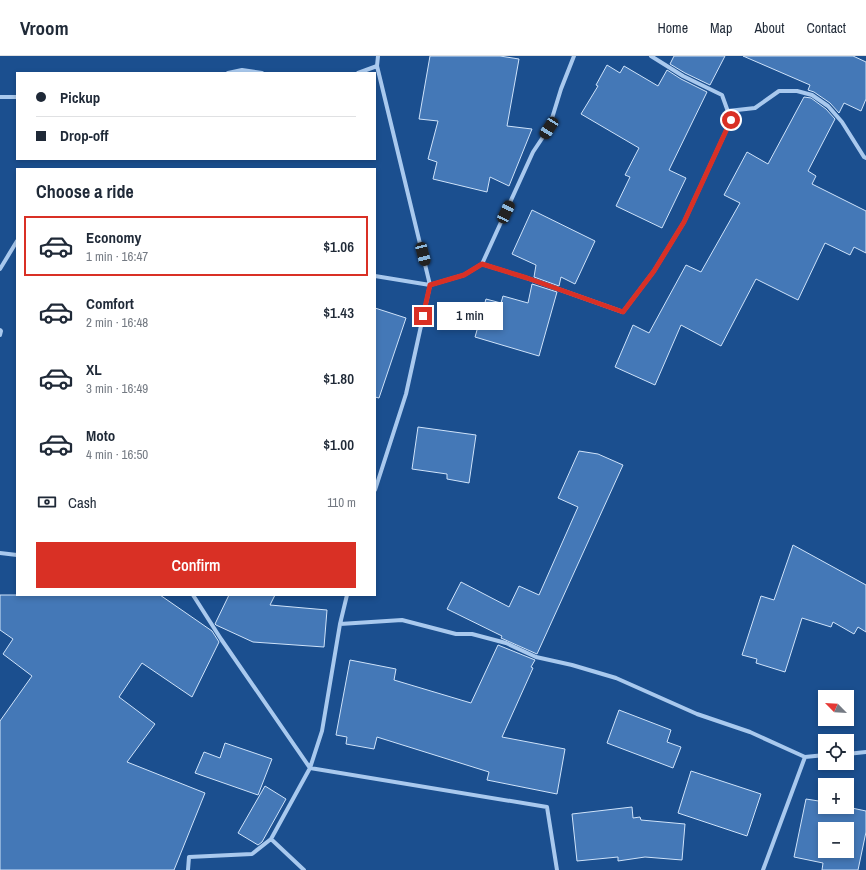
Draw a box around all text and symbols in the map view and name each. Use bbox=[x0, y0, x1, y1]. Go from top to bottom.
text: Vroom bbox=[20, 15, 69, 41]
text: Home bbox=[657, 19, 688, 37]
text: Map bbox=[710, 19, 732, 37]
text: About bbox=[754, 19, 784, 37]
text: Contact bbox=[806, 19, 846, 37]
text: Pickup bbox=[60, 87, 100, 108]
route start bbox=[722, 111, 740, 129]
car bbox=[537, 115, 561, 141]
text: Drop-off bbox=[60, 125, 109, 146]
text: Choose a ride bbox=[36, 179, 134, 204]
car bbox=[495, 199, 517, 225]
text: Economy bbox=[86, 227, 141, 248]
icon: car bbox=[38, 228, 74, 264]
text: $1.06 bbox=[323, 236, 354, 257]
car bbox=[414, 241, 432, 267]
text: 1 min · 16:47 bbox=[86, 248, 148, 265]
text: Comfort bbox=[86, 293, 134, 314]
icon: car bbox=[38, 294, 74, 330]
text: $1.43 bbox=[323, 302, 354, 323]
callout: 1 min bbox=[437, 302, 503, 330]
route end bbox=[414, 307, 432, 325]
text: 1 min bbox=[456, 307, 484, 324]
text: 2 min · 16:48 bbox=[86, 314, 148, 331]
text: XL bbox=[86, 359, 102, 380]
icon: car bbox=[38, 360, 74, 396]
text: $1.80 bbox=[323, 368, 354, 389]
text: 3 min · 16:49 bbox=[86, 380, 148, 397]
text: Moto bbox=[86, 425, 115, 446]
icon: car bbox=[38, 426, 74, 462]
text: $1.00 bbox=[323, 434, 354, 455]
text: 4 min · 16:50 bbox=[86, 446, 148, 463]
icon: cash bbox=[36, 491, 58, 513]
text: Cash bbox=[68, 492, 97, 513]
text: 110 m bbox=[327, 494, 356, 511]
button: Confirm bbox=[36, 542, 356, 588]
north arrow bbox=[818, 690, 854, 726]
map controls bbox=[818, 690, 854, 858]
button: locate bbox=[818, 734, 854, 770]
button: + bbox=[818, 778, 854, 814]
button: − bbox=[818, 822, 854, 858]

